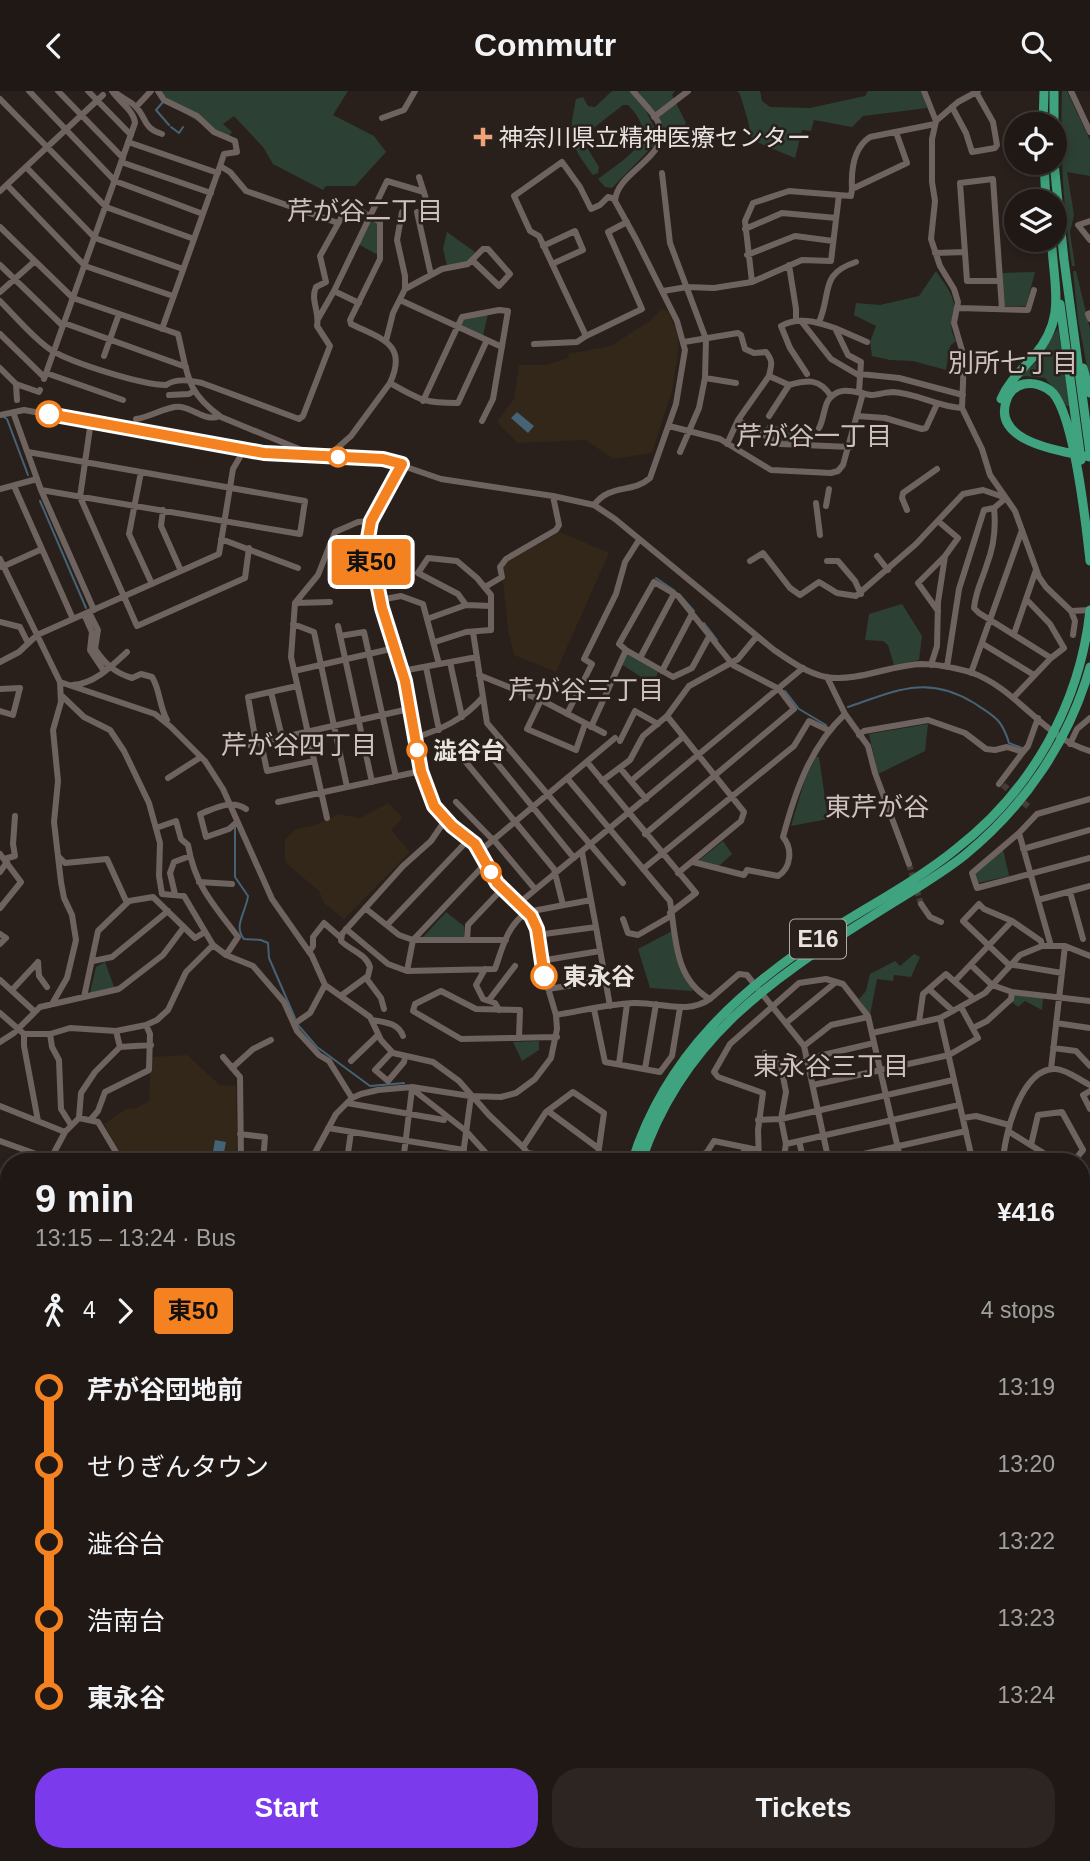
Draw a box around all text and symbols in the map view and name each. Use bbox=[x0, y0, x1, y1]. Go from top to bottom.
icon: back bbox=[35, 27, 73, 65]
text: Commutr bbox=[474, 27, 616, 63]
icon: search bbox=[1017, 27, 1055, 65]
map controls bbox=[1004, 112, 1067, 252]
button: locate bbox=[1004, 112, 1067, 175]
place label: 神奈川県立精神医療センター bbox=[499, 124, 811, 151]
marker: 神奈川県立精神医療センター bbox=[473, 127, 493, 147]
button: layers bbox=[1004, 189, 1067, 252]
district label: 芹が谷二丁目 bbox=[287, 196, 443, 226]
district label: 別所七丁目 bbox=[948, 348, 1078, 378]
unlabelled marker bbox=[36, 401, 62, 427]
district label: 芹が谷一丁目 bbox=[736, 421, 892, 451]
unlabelled marker bbox=[328, 447, 348, 467]
line badge: 東50 bbox=[331, 539, 411, 585]
text: 東50 bbox=[346, 548, 396, 575]
district label: 芹が谷三丁目 bbox=[508, 675, 664, 705]
district label: 芹が谷四丁目 bbox=[221, 730, 377, 760]
place label: 澁谷台 bbox=[433, 737, 505, 764]
marker: 澁谷台 bbox=[407, 740, 427, 760]
district label: 東芹が谷 bbox=[825, 792, 929, 822]
unlabelled marker bbox=[481, 862, 501, 882]
road number: E16 bbox=[790, 919, 846, 959]
marker: 東永谷 bbox=[531, 963, 557, 989]
place label: 東永谷 bbox=[563, 963, 635, 990]
district label: 東永谷三丁目 bbox=[753, 1051, 909, 1081]
text: 9 min bbox=[35, 1178, 134, 1220]
text: ¥416 bbox=[997, 1197, 1055, 1227]
text: 13:15 – 13:24 · Bus bbox=[35, 1225, 236, 1251]
icon: walk bbox=[35, 1292, 73, 1330]
icon: forward bbox=[106, 1292, 144, 1330]
text: 4 bbox=[83, 1297, 96, 1323]
text: 東50 bbox=[168, 1297, 219, 1324]
text: 4 stops bbox=[981, 1297, 1055, 1323]
text: 13:19 bbox=[997, 1374, 1055, 1400]
text: 芹が谷団地前 bbox=[87, 1375, 243, 1405]
text: 13:20 bbox=[997, 1451, 1055, 1477]
text: せりぎんタウン bbox=[87, 1452, 269, 1482]
text: 13:22 bbox=[997, 1528, 1055, 1554]
text: 澁谷台 bbox=[87, 1529, 165, 1559]
text: 13:23 bbox=[997, 1605, 1055, 1631]
text: 浩南台 bbox=[87, 1606, 165, 1636]
text: 13:24 bbox=[997, 1682, 1055, 1708]
text: 東永谷 bbox=[87, 1683, 165, 1713]
button: Start bbox=[35, 1768, 538, 1848]
button: Tickets bbox=[552, 1768, 1055, 1848]

